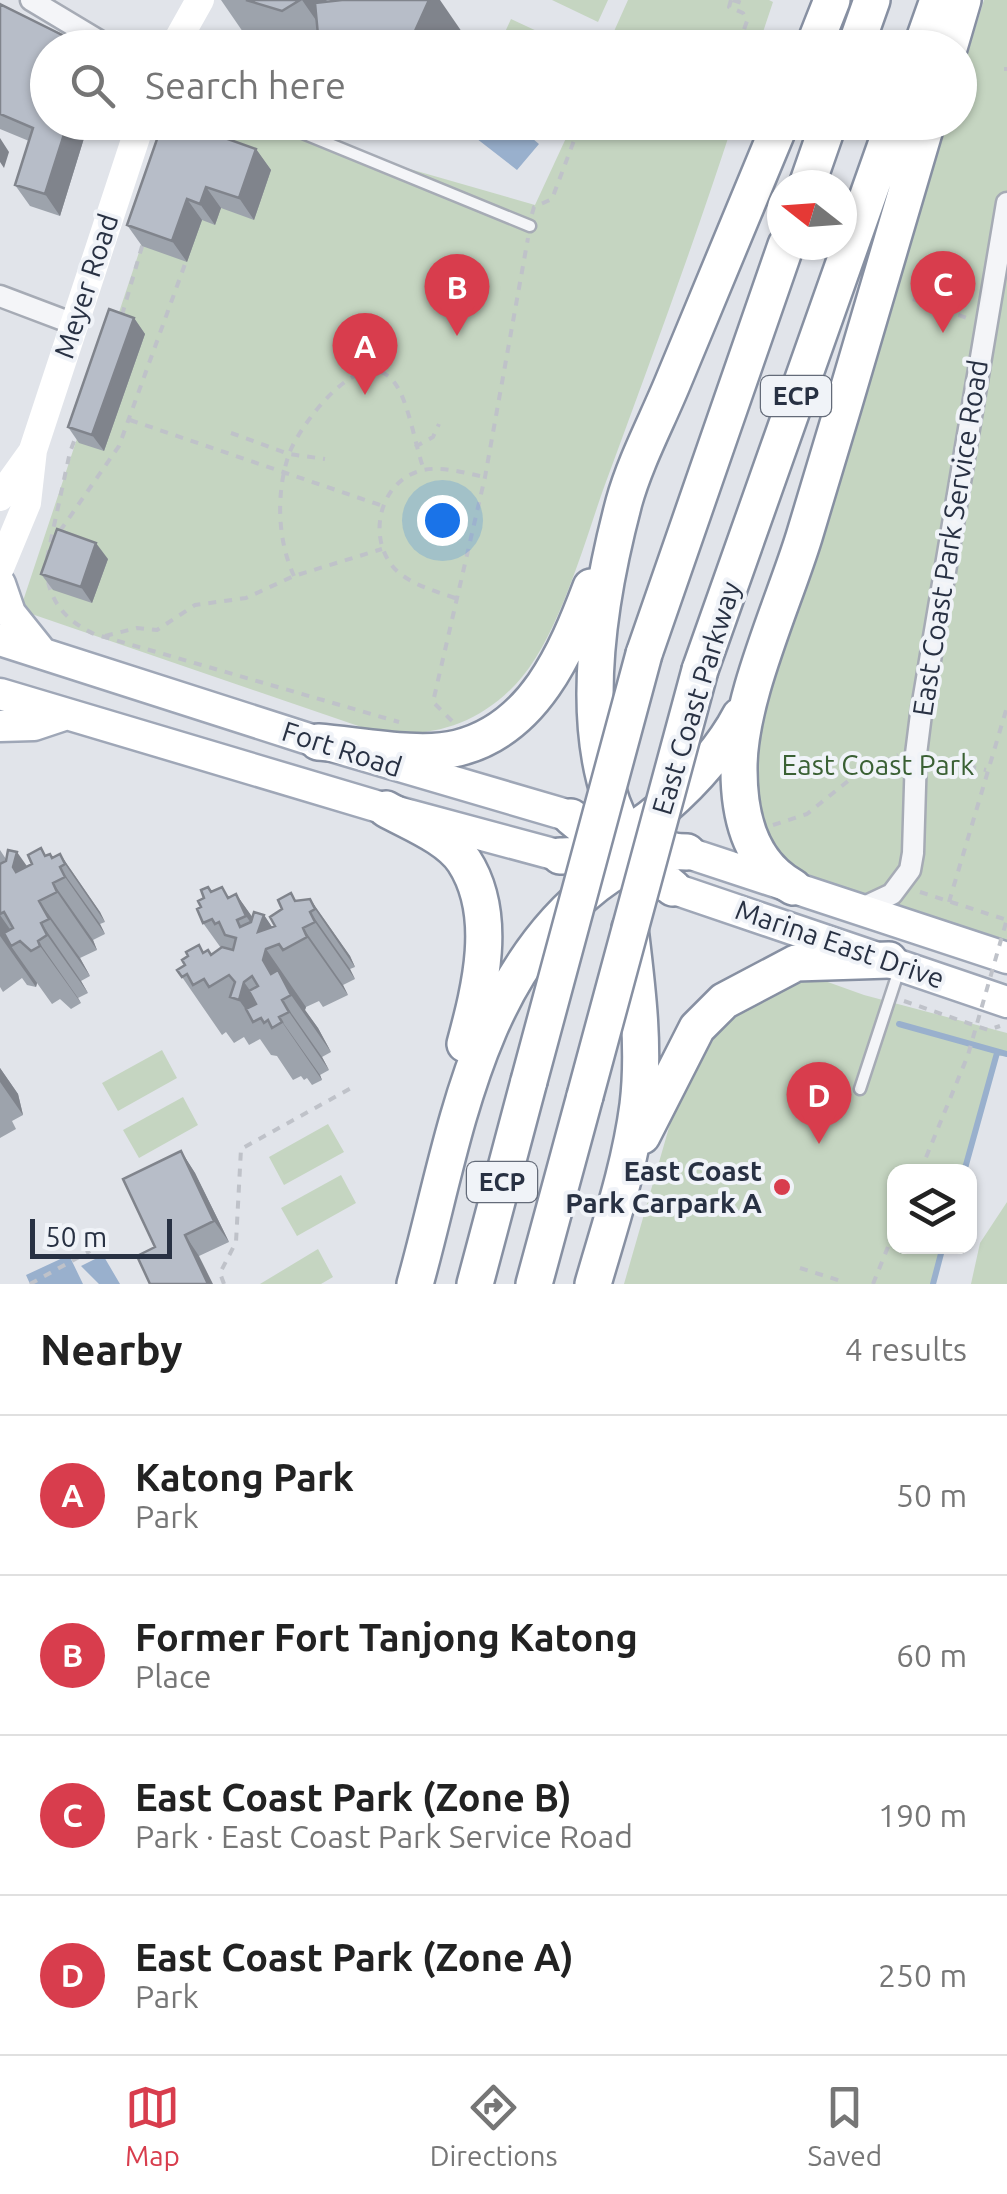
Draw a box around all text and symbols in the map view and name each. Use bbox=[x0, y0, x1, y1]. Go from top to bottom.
search box bbox=[30, 30, 977, 140]
icon: search bbox=[65, 58, 120, 113]
text: Search here bbox=[145, 64, 346, 106]
north arrow bbox=[767, 170, 857, 260]
street label: Meyer Road bbox=[48, 210, 123, 362]
pin: C bbox=[910, 250, 976, 333]
pin: B bbox=[424, 254, 490, 336]
pin: A bbox=[332, 312, 398, 395]
street label: East Coast Park Service Road bbox=[906, 358, 993, 718]
road number: ECP bbox=[761, 376, 831, 416]
your location bbox=[417, 495, 468, 546]
street label: East Coast Parkway bbox=[645, 577, 746, 818]
street label: Fort Road bbox=[279, 715, 406, 782]
park label: East Coast Park bbox=[782, 749, 974, 780]
street label: Marina East Drive bbox=[732, 893, 949, 994]
pin: D bbox=[786, 1062, 852, 1144]
place label: East Coast Park Carpark A bbox=[565, 1155, 762, 1218]
road number: ECP bbox=[467, 1162, 537, 1202]
map controls bbox=[887, 1164, 977, 1254]
button: layers bbox=[887, 1164, 977, 1254]
marker: East Coast Park Carpark A bbox=[771, 1176, 793, 1198]
scale bar bbox=[30, 1214, 172, 1258]
text: 50 m bbox=[45, 1221, 107, 1252]
text: Nearby bbox=[40, 1326, 183, 1373]
text: 4 results bbox=[845, 1331, 967, 1367]
text: Katong Park bbox=[135, 1456, 354, 1498]
text: A bbox=[61, 1477, 84, 1513]
text: 50 m bbox=[896, 1477, 967, 1513]
text: Park bbox=[135, 1498, 199, 1534]
text: Former Fort Tanjong Katong bbox=[135, 1616, 638, 1658]
text: B bbox=[62, 1637, 83, 1673]
text: 60 m bbox=[896, 1637, 967, 1673]
text: Place bbox=[135, 1658, 211, 1694]
text: East Coast Park (Zone B) bbox=[135, 1776, 572, 1818]
text: C bbox=[62, 1797, 83, 1833]
text: 190 m bbox=[878, 1797, 967, 1833]
text: Park · East Coast Park Service Road bbox=[135, 1818, 633, 1854]
text: East Coast Park (Zone A) bbox=[135, 1936, 574, 1978]
text: D bbox=[61, 1957, 84, 1993]
text: 250 m bbox=[878, 1957, 967, 1993]
text: Park bbox=[135, 1978, 199, 2014]
tab: Map bbox=[125, 2080, 180, 2171]
tab: Directions bbox=[430, 2080, 558, 2171]
tab: Saved bbox=[808, 2080, 882, 2171]

